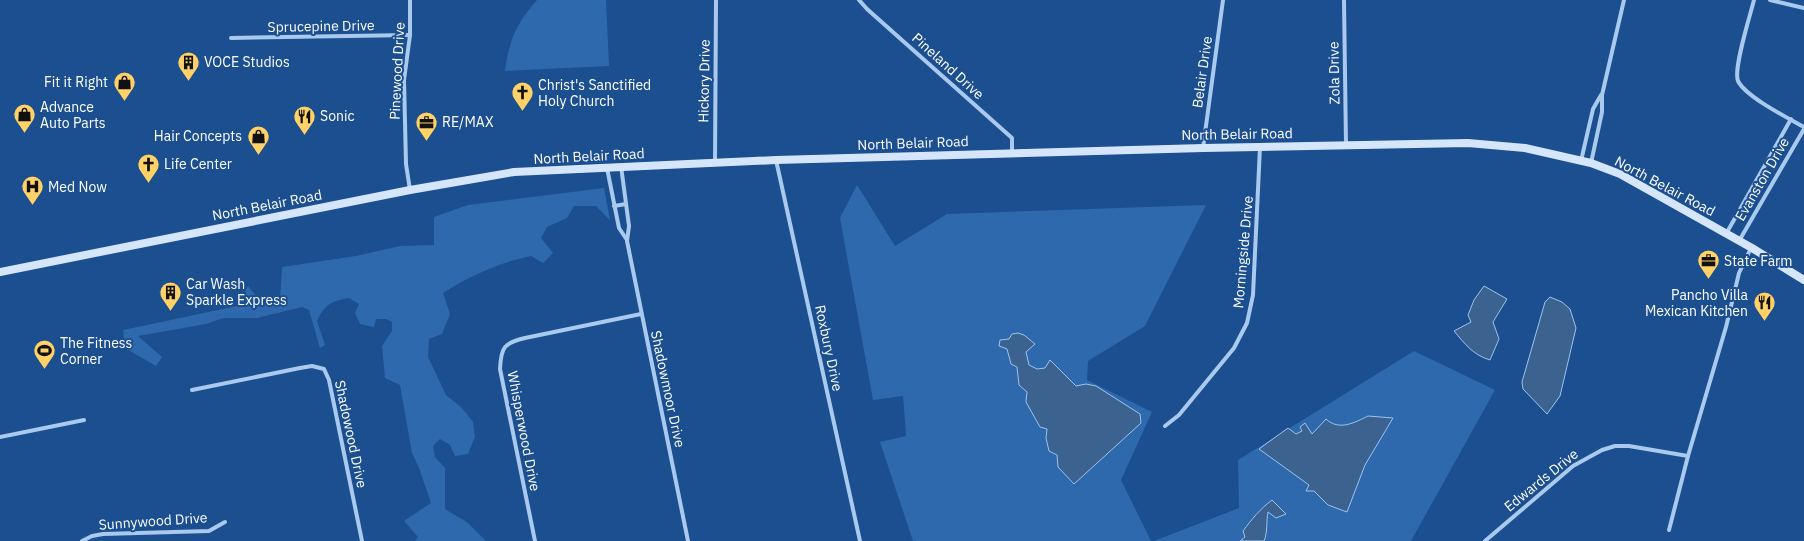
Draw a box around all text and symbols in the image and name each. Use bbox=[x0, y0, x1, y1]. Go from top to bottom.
street label: Sprucepine Drive bbox=[267, 16, 375, 36]
street label: Pinewood Drive bbox=[385, 21, 409, 120]
street label: Pineland Drive bbox=[908, 29, 988, 103]
street label: Belair Drive bbox=[1188, 35, 1216, 109]
street label: Hickory Drive bbox=[694, 39, 714, 123]
street label: Zola Drive bbox=[1324, 41, 1344, 105]
building icon: VOCE Studios bbox=[175, 49, 201, 82]
place label: VOCE Studios bbox=[204, 53, 290, 71]
shop icon: Fit it Right bbox=[111, 69, 137, 102]
place label: Fit it Right bbox=[44, 73, 108, 91]
place label: Christ's Sanctified Holy Church bbox=[538, 76, 651, 110]
church icon: Christ's Sanctified Holy Church bbox=[509, 80, 535, 113]
place label: Advance Auto Parts bbox=[40, 98, 106, 132]
shop icon: Advance Auto Parts bbox=[11, 102, 37, 135]
restaurant icon: Sonic bbox=[292, 103, 318, 136]
place label: Sonic bbox=[320, 107, 354, 125]
office icon: RE/MAX bbox=[414, 109, 440, 142]
place label: RE/MAX bbox=[442, 113, 494, 131]
shop icon: Hair Concepts bbox=[245, 123, 271, 156]
street label: North Belair Road bbox=[1181, 124, 1293, 144]
place label: Hair Concepts bbox=[154, 127, 242, 145]
street label: North Belair Road bbox=[857, 132, 969, 154]
street label: Evanston Drive bbox=[1731, 134, 1793, 224]
street label: North Belair Road bbox=[533, 144, 645, 168]
church icon: Life Center bbox=[136, 151, 162, 184]
street label: North Belair Road bbox=[1612, 152, 1718, 220]
place label: Life Center bbox=[164, 155, 232, 173]
hospital icon: Med Now bbox=[19, 174, 45, 207]
place label: Med Now bbox=[48, 178, 107, 196]
street label: North Belair Road bbox=[211, 186, 323, 224]
street label: Morningside Drive bbox=[1229, 195, 1257, 309]
office icon: State Farm bbox=[1696, 248, 1722, 281]
place label: State Farm bbox=[1724, 252, 1792, 270]
place label: Car Wash Sparkle Express bbox=[186, 275, 287, 309]
building icon: Car Wash Sparkle Express bbox=[158, 279, 184, 312]
place label: Pancho Villa Mexican Kitchen bbox=[1645, 286, 1749, 320]
restaurant icon: Pancho Villa Mexican Kitchen bbox=[1751, 290, 1777, 323]
street label: Roxbury Drive bbox=[811, 303, 847, 393]
street label: Shadowmoor Drive bbox=[647, 329, 689, 449]
place label: The Fitness Corner bbox=[60, 334, 133, 368]
sports icon: The Fitness Corner bbox=[31, 338, 57, 371]
street label: Whisperwood Drive bbox=[504, 369, 545, 493]
street label: Shadowood Drive bbox=[331, 378, 371, 490]
street label: Edwards Drive bbox=[1500, 444, 1582, 515]
street label: Sunnywood Drive bbox=[98, 508, 208, 534]

